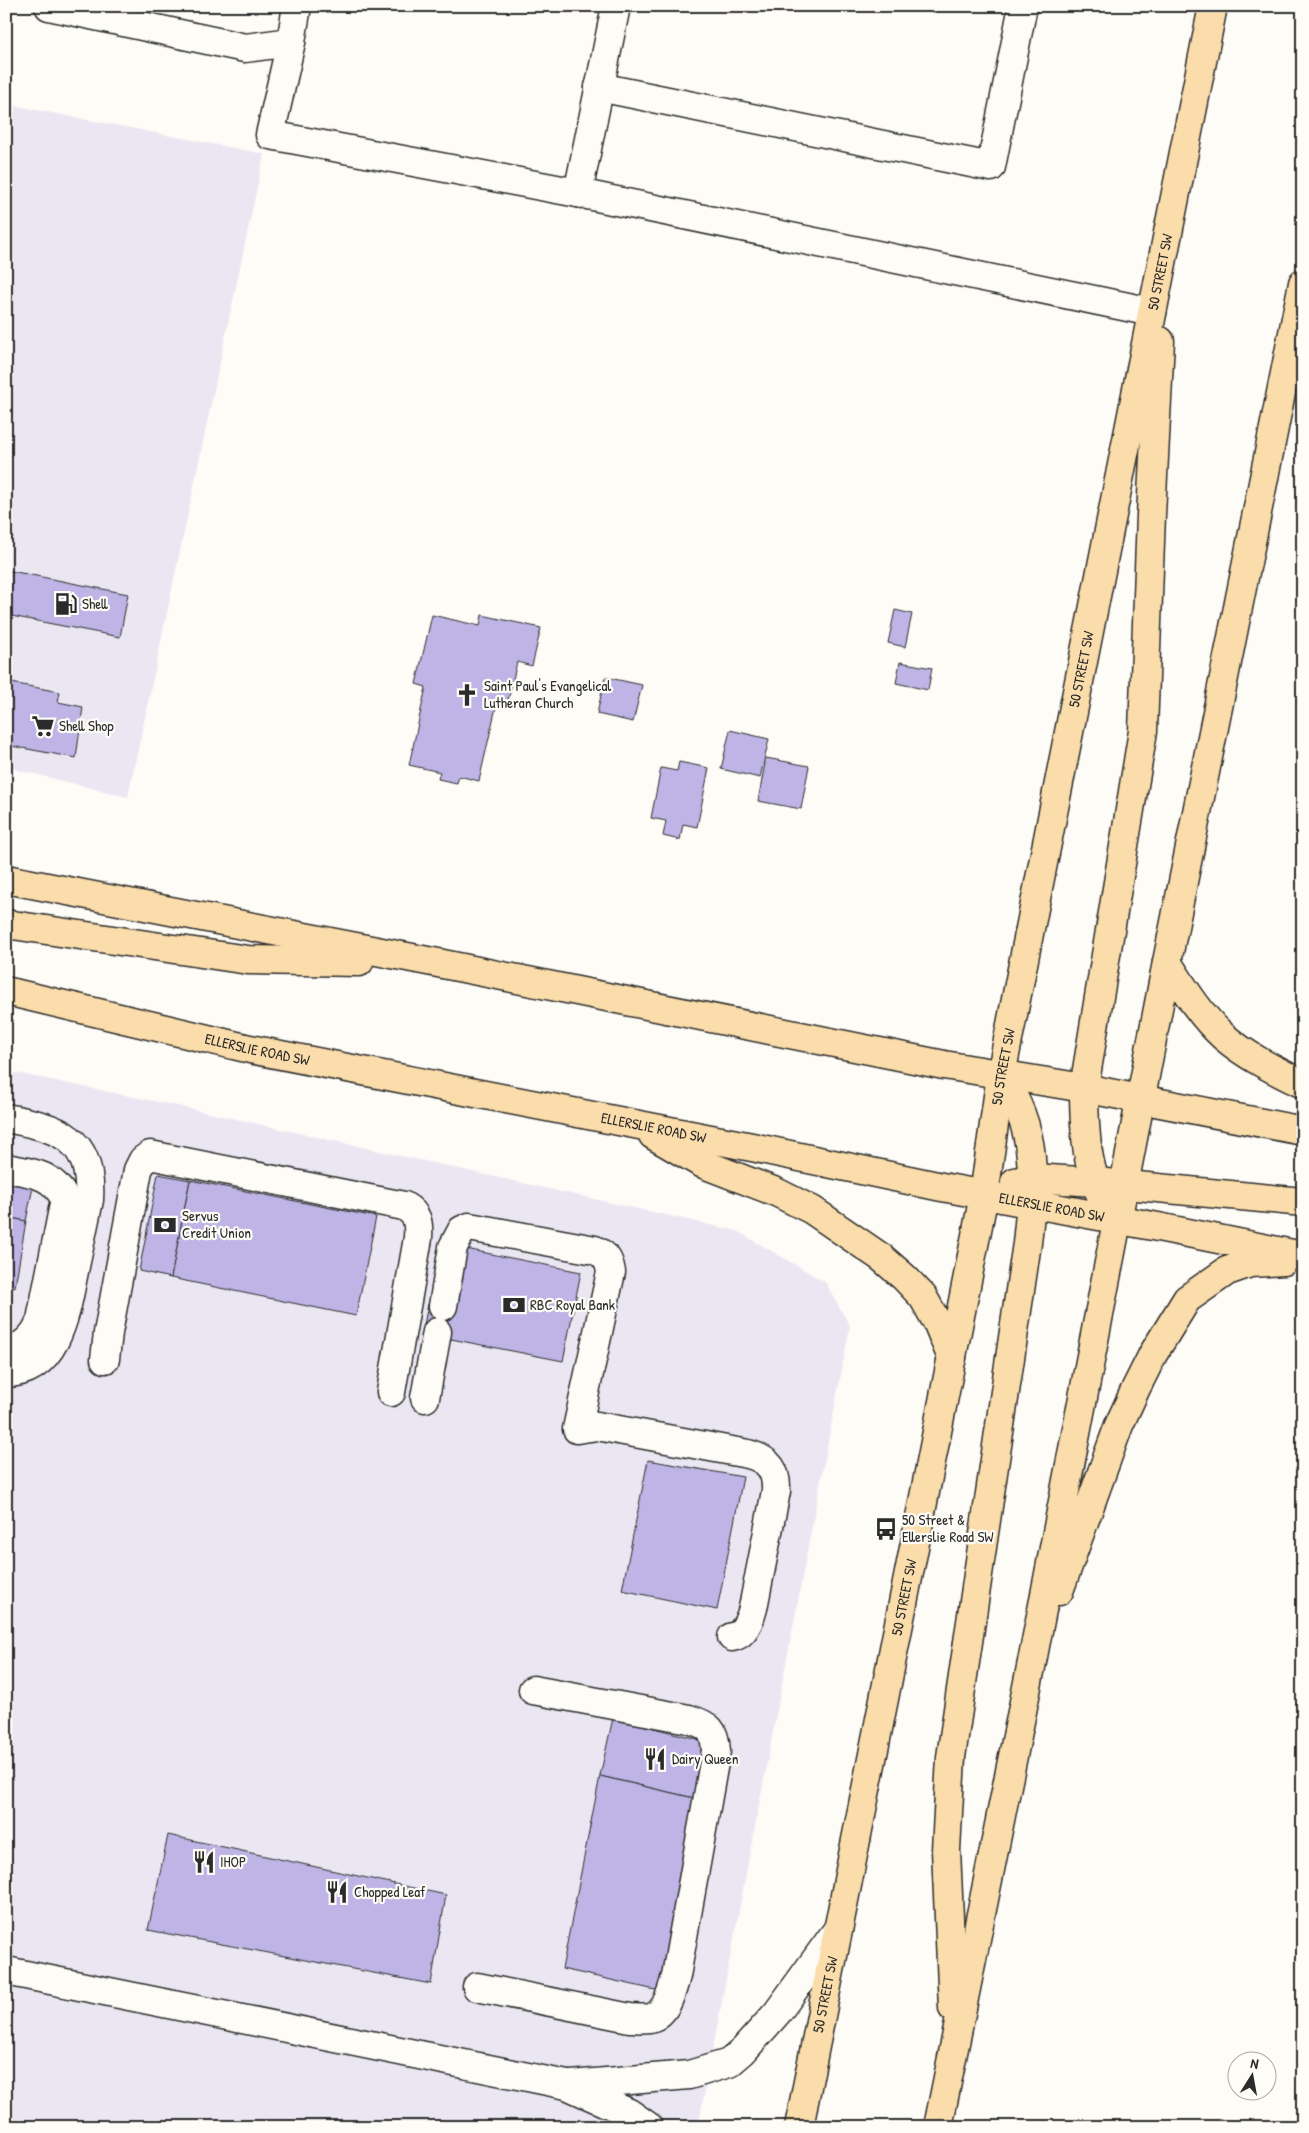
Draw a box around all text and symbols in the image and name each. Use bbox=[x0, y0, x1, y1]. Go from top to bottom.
street label: 50 STREET SW bbox=[1142, 231, 1178, 312]
fuel station icon: Shell bbox=[53, 591, 79, 617]
place label: Shell bbox=[82, 593, 108, 614]
street label: 50 STREET SW bbox=[1063, 629, 1099, 709]
place label: Saint Paul's Evangelical Lutheran Church bbox=[484, 675, 611, 713]
church icon: Saint Paul's Evangelical Lutheran Church bbox=[454, 682, 480, 708]
supermarket icon: Shell Shop bbox=[30, 713, 56, 739]
place label: Shell Shop bbox=[59, 715, 114, 736]
street label: 50 STREET SW bbox=[986, 1026, 1020, 1106]
street label: ELLERSLIE ROAD SW bbox=[203, 1028, 312, 1071]
street label: ELLERSLIE ROAD SW bbox=[599, 1107, 709, 1148]
street label: ELLERSLIE ROAD SW bbox=[997, 1187, 1107, 1227]
place label: Servus Credit Union bbox=[182, 1205, 251, 1243]
bank icon: Servus Credit Union bbox=[152, 1212, 178, 1238]
bank icon: RBC Royal Bank bbox=[501, 1292, 527, 1318]
place label: RBC Royal Bank bbox=[530, 1294, 615, 1315]
place label: 50 Street & Ellerslie Road SW bbox=[902, 1509, 994, 1547]
bus stop icon: 50 Street & Ellerslie Road SW bbox=[873, 1516, 899, 1542]
street label: 50 STREET SW bbox=[886, 1557, 922, 1637]
restaurant icon: Dairy Queen bbox=[642, 1746, 668, 1772]
place label: Dairy Queen bbox=[672, 1748, 739, 1769]
restaurant icon: IHOP bbox=[191, 1849, 217, 1875]
place label: IHOP bbox=[220, 1851, 246, 1872]
restaurant icon: Chopped Leaf bbox=[324, 1879, 350, 1905]
place label: Chopped Leaf bbox=[354, 1881, 426, 1902]
street label: 50 STREET SW bbox=[807, 1954, 843, 2034]
north arrow bbox=[1226, 2050, 1276, 2100]
text: N bbox=[1249, 2053, 1261, 2073]

